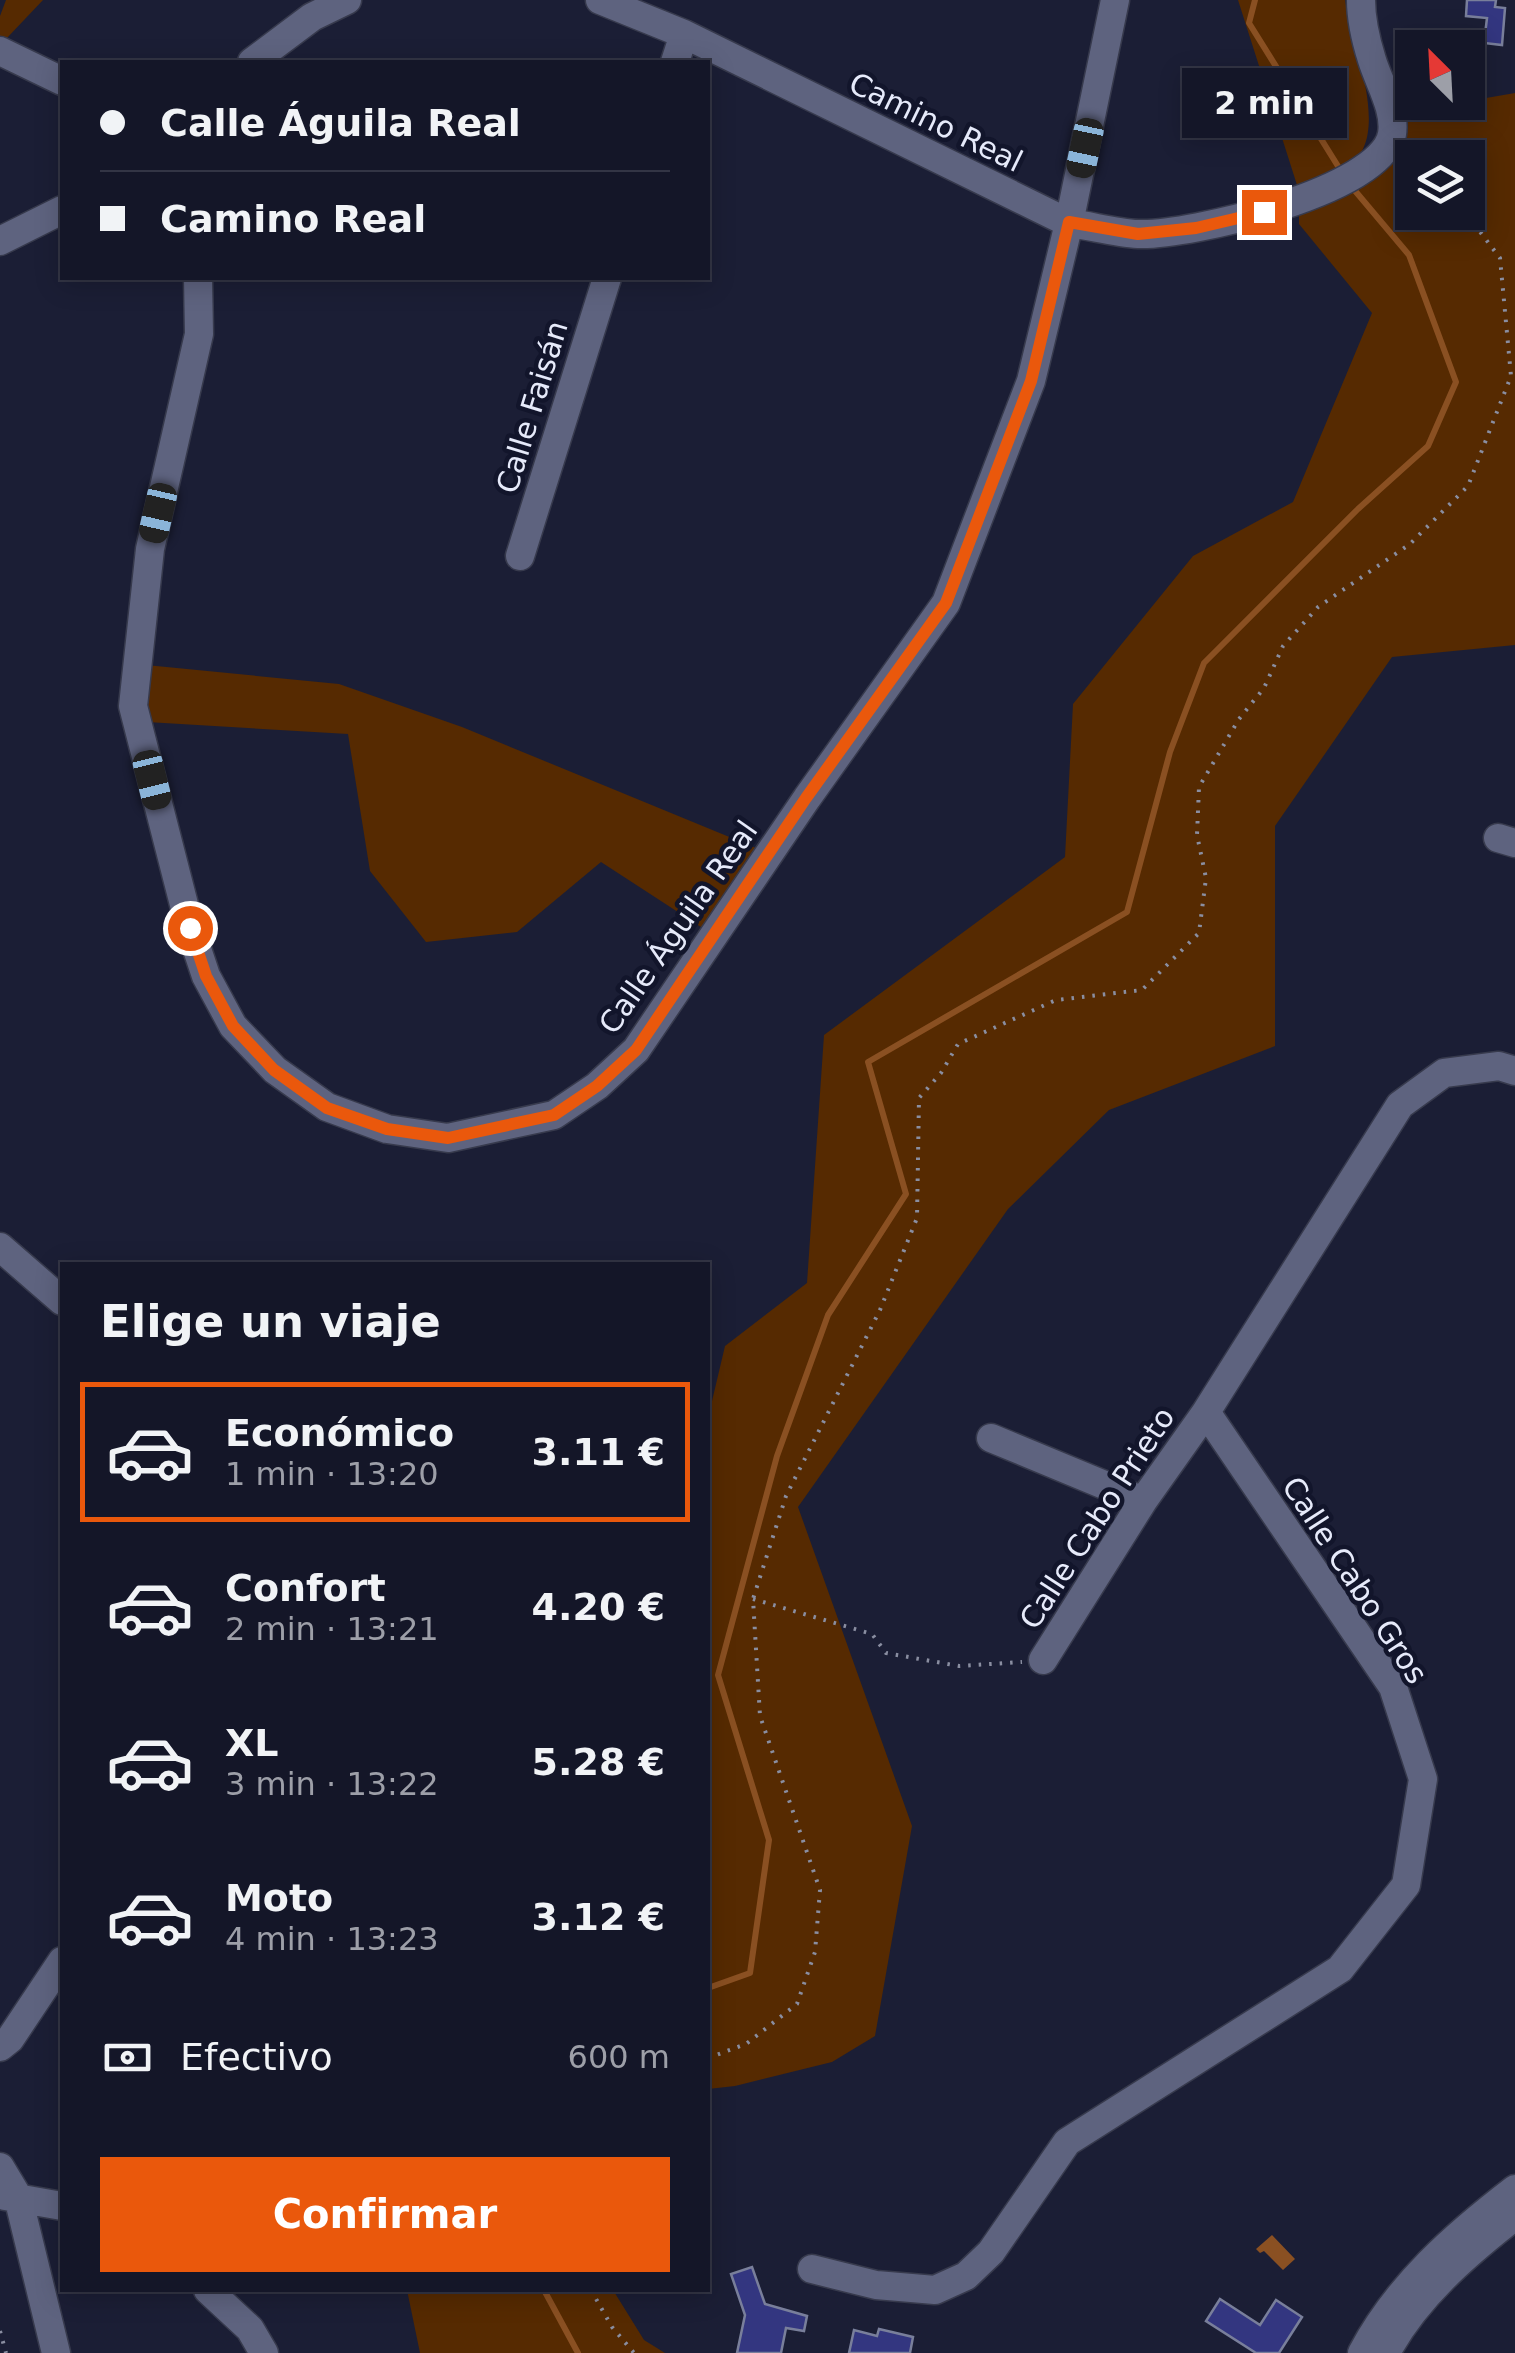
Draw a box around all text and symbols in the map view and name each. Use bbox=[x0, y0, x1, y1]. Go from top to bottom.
north arrow bbox=[1395, 30, 1485, 120]
map controls bbox=[1395, 30, 1485, 230]
street label: Camino Real bbox=[844, 65, 1028, 179]
callout: 2 min bbox=[1182, 67, 1346, 137]
text: 2 min bbox=[1214, 84, 1315, 122]
text: Calle Águila Real bbox=[160, 101, 521, 145]
car bbox=[1064, 116, 1106, 180]
button: layers bbox=[1395, 140, 1485, 230]
route end bbox=[1242, 190, 1287, 235]
text: Camino Real bbox=[160, 197, 426, 241]
street label: Calle Faisán bbox=[489, 317, 575, 497]
car bbox=[137, 480, 179, 546]
car bbox=[130, 747, 174, 813]
street label: Calle Águila Real bbox=[591, 814, 765, 1040]
route start bbox=[168, 906, 213, 951]
text: Elige un viaje bbox=[100, 1295, 441, 1348]
street label: Calle Cabo Prieto bbox=[1012, 1401, 1182, 1635]
icon: car bbox=[105, 1407, 195, 1497]
text: Económico bbox=[225, 1411, 454, 1455]
text: 3.11 € bbox=[532, 1430, 665, 1474]
text: 1 min · 13:20 bbox=[225, 1455, 439, 1493]
street label: Calle Cabo Gros bbox=[1275, 1470, 1435, 1690]
icon: car bbox=[105, 1562, 195, 1652]
text: Confort bbox=[225, 1566, 386, 1610]
text: 4.20 € bbox=[532, 1585, 665, 1629]
text: 2 min · 13:21 bbox=[225, 1610, 439, 1648]
icon: car bbox=[105, 1717, 195, 1807]
text: XL bbox=[225, 1721, 279, 1765]
text: 5.28 € bbox=[532, 1740, 665, 1784]
text: 3 min · 13:22 bbox=[225, 1765, 439, 1803]
icon: car bbox=[105, 1872, 195, 1962]
text: Moto bbox=[225, 1876, 333, 1920]
text: 3.12 € bbox=[532, 1895, 665, 1939]
text: 4 min · 13:23 bbox=[225, 1920, 439, 1958]
icon: cash bbox=[100, 2030, 155, 2085]
text: Efectivo bbox=[180, 2035, 333, 2079]
text: 600 m bbox=[568, 2038, 670, 2076]
button: Confirmar bbox=[100, 2157, 670, 2272]

